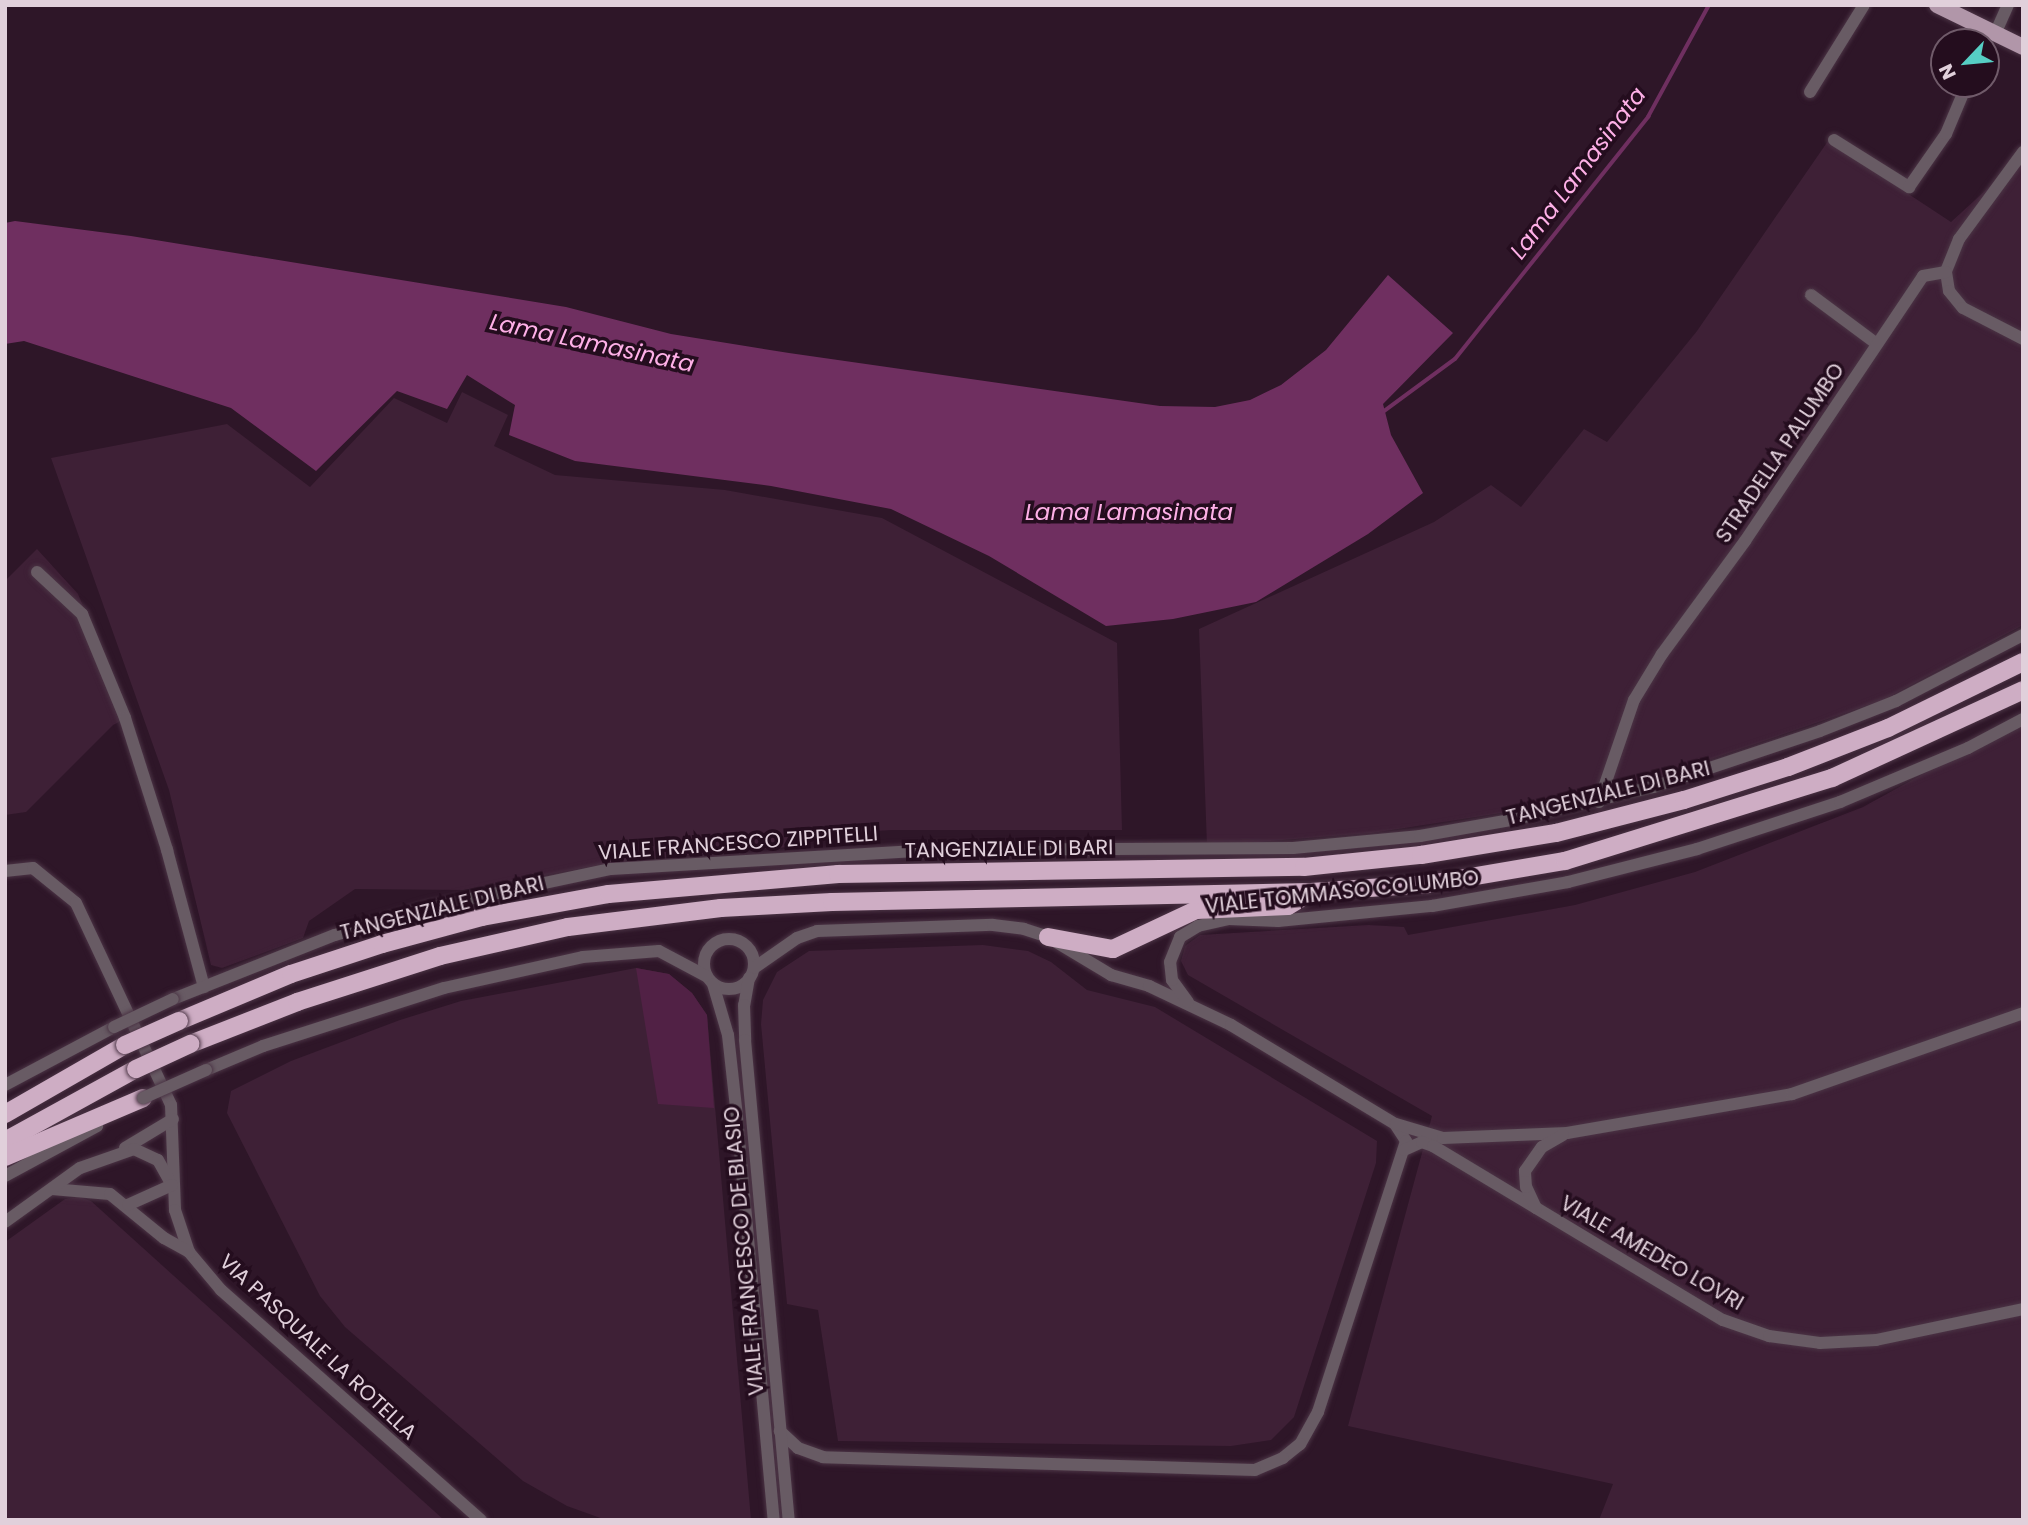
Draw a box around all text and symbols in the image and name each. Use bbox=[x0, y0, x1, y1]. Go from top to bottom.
north arrow bbox=[1930, 28, 2000, 98]
text: N bbox=[1932, 59, 1963, 84]
water label: Lama Lamasinata bbox=[1504, 82, 1652, 264]
water label: Lama Lamasinata bbox=[487, 308, 697, 378]
street label: STRADELLA PALUMBO bbox=[1711, 358, 1849, 548]
water label: Lama Lamasinata bbox=[1025, 498, 1233, 526]
street label: TANGENZIALE DI BARI bbox=[1504, 756, 1712, 830]
street label: VIALE FRANCESCO ZIPPITELLI bbox=[597, 821, 879, 865]
street label: TANGENZIALE DI BARI bbox=[904, 835, 1114, 863]
street label: VIALE TOMMASO COLUMBO bbox=[1204, 865, 1480, 919]
street label: TANGENZIALE DI BARI bbox=[338, 871, 546, 945]
street label: VIALE FRANCESCO DE BLASIO bbox=[719, 1105, 769, 1397]
street label: VIALE AMEDEO LOVRI bbox=[1556, 1190, 1748, 1316]
street label: VIA PASQUALE LA ROTELLA bbox=[214, 1249, 422, 1445]

